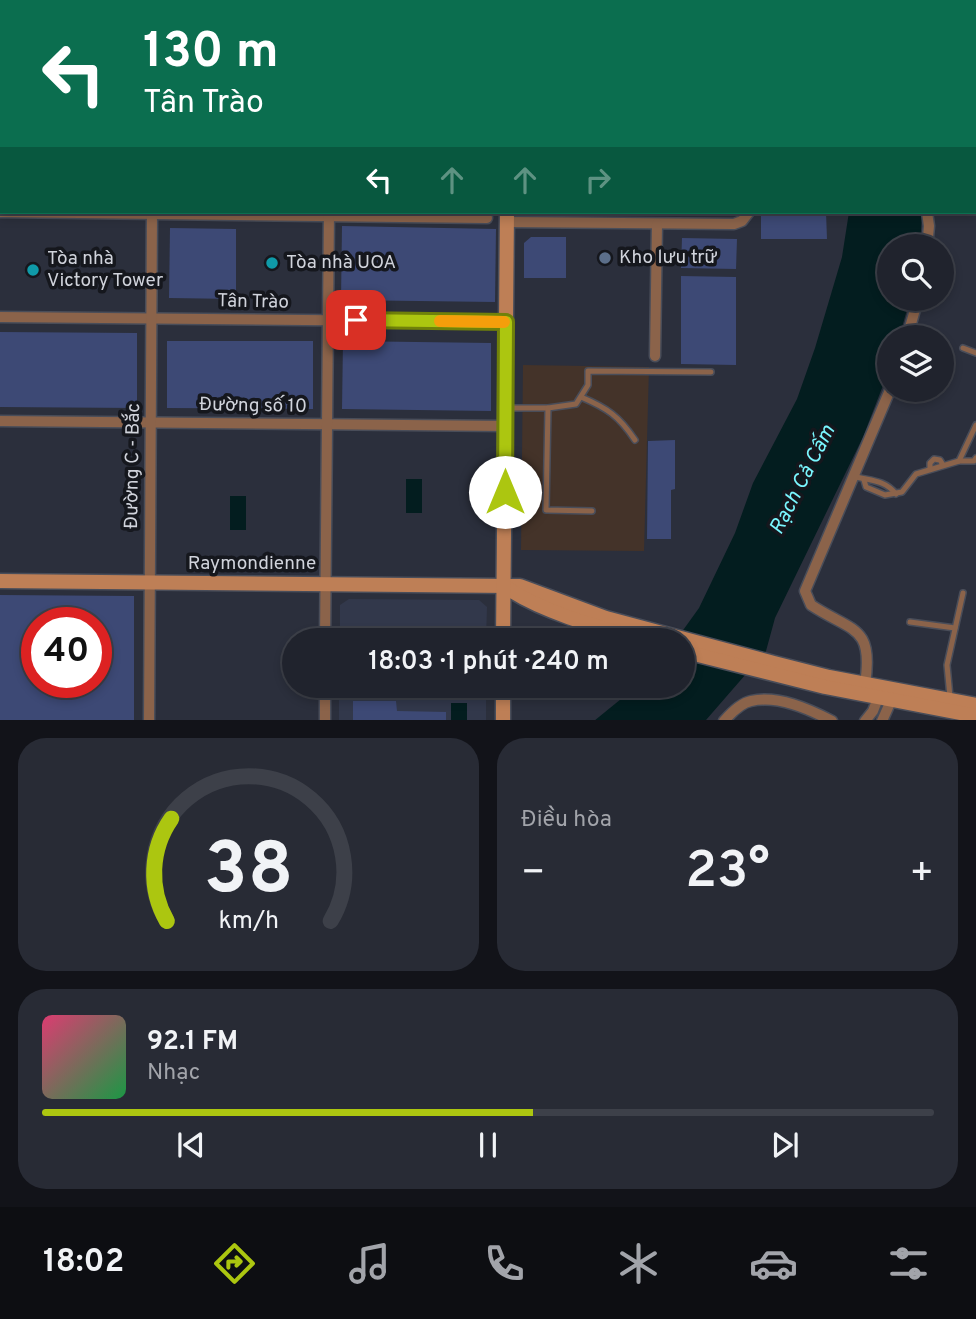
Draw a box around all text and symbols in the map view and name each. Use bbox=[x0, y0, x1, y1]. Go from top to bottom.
text: 130 m bbox=[143, 23, 279, 85]
icon: left bbox=[28, 28, 119, 119]
text: Tân Trào bbox=[143, 84, 264, 124]
icon: left bbox=[360, 161, 398, 199]
icon: ahead bbox=[433, 161, 471, 199]
icon: ahead bbox=[506, 161, 544, 199]
icon: right bbox=[579, 161, 617, 199]
map controls bbox=[877, 234, 954, 402]
button: search bbox=[877, 234, 954, 311]
place label: Kho lưu trữ bbox=[619, 246, 717, 270]
place label: Tòa nhà Victory Tower bbox=[47, 247, 164, 293]
marker: Kho lưu trữ bbox=[597, 250, 613, 266]
place label: Tòa nhà UOA bbox=[286, 251, 396, 275]
marker: Tòa nhà UOA bbox=[264, 255, 280, 271]
marker: Tòa nhà Victory Tower bbox=[25, 262, 41, 278]
street label: Tân Trào bbox=[217, 289, 289, 315]
pin bbox=[326, 290, 386, 350]
icon: arrive bbox=[337, 301, 375, 339]
button: layers bbox=[877, 325, 954, 402]
street label: Đường số 10 bbox=[199, 393, 307, 419]
street label: Đường C - Bắc bbox=[119, 403, 146, 529]
water label: Rạch Cả Cấm bbox=[764, 420, 843, 540]
position arrow bbox=[468, 455, 542, 529]
street label: Raymondienne bbox=[188, 552, 316, 576]
speed limit sign: 40 bbox=[21, 607, 112, 698]
text: 18:03 · 1 phút · 240 m bbox=[368, 646, 609, 679]
text: Điều hòa bbox=[521, 806, 612, 835]
text: 38 bbox=[204, 827, 293, 919]
text: 23° bbox=[685, 840, 770, 906]
text: − bbox=[521, 850, 546, 899]
text: + bbox=[909, 850, 934, 899]
text: km/h bbox=[218, 905, 279, 937]
text: 92.1 FM bbox=[147, 1026, 238, 1059]
text: Nhạc bbox=[147, 1059, 200, 1088]
icon: previous bbox=[172, 1126, 210, 1164]
icon: pause bbox=[469, 1126, 507, 1164]
icon: next bbox=[766, 1126, 804, 1164]
icon: directions bbox=[210, 1239, 259, 1288]
icon: music bbox=[345, 1239, 394, 1288]
icon: phone bbox=[480, 1239, 529, 1288]
icon: climate bbox=[614, 1239, 663, 1288]
icon: car bbox=[749, 1239, 798, 1288]
icon: filters bbox=[884, 1239, 933, 1288]
text: 18:02 bbox=[43, 1243, 124, 1283]

